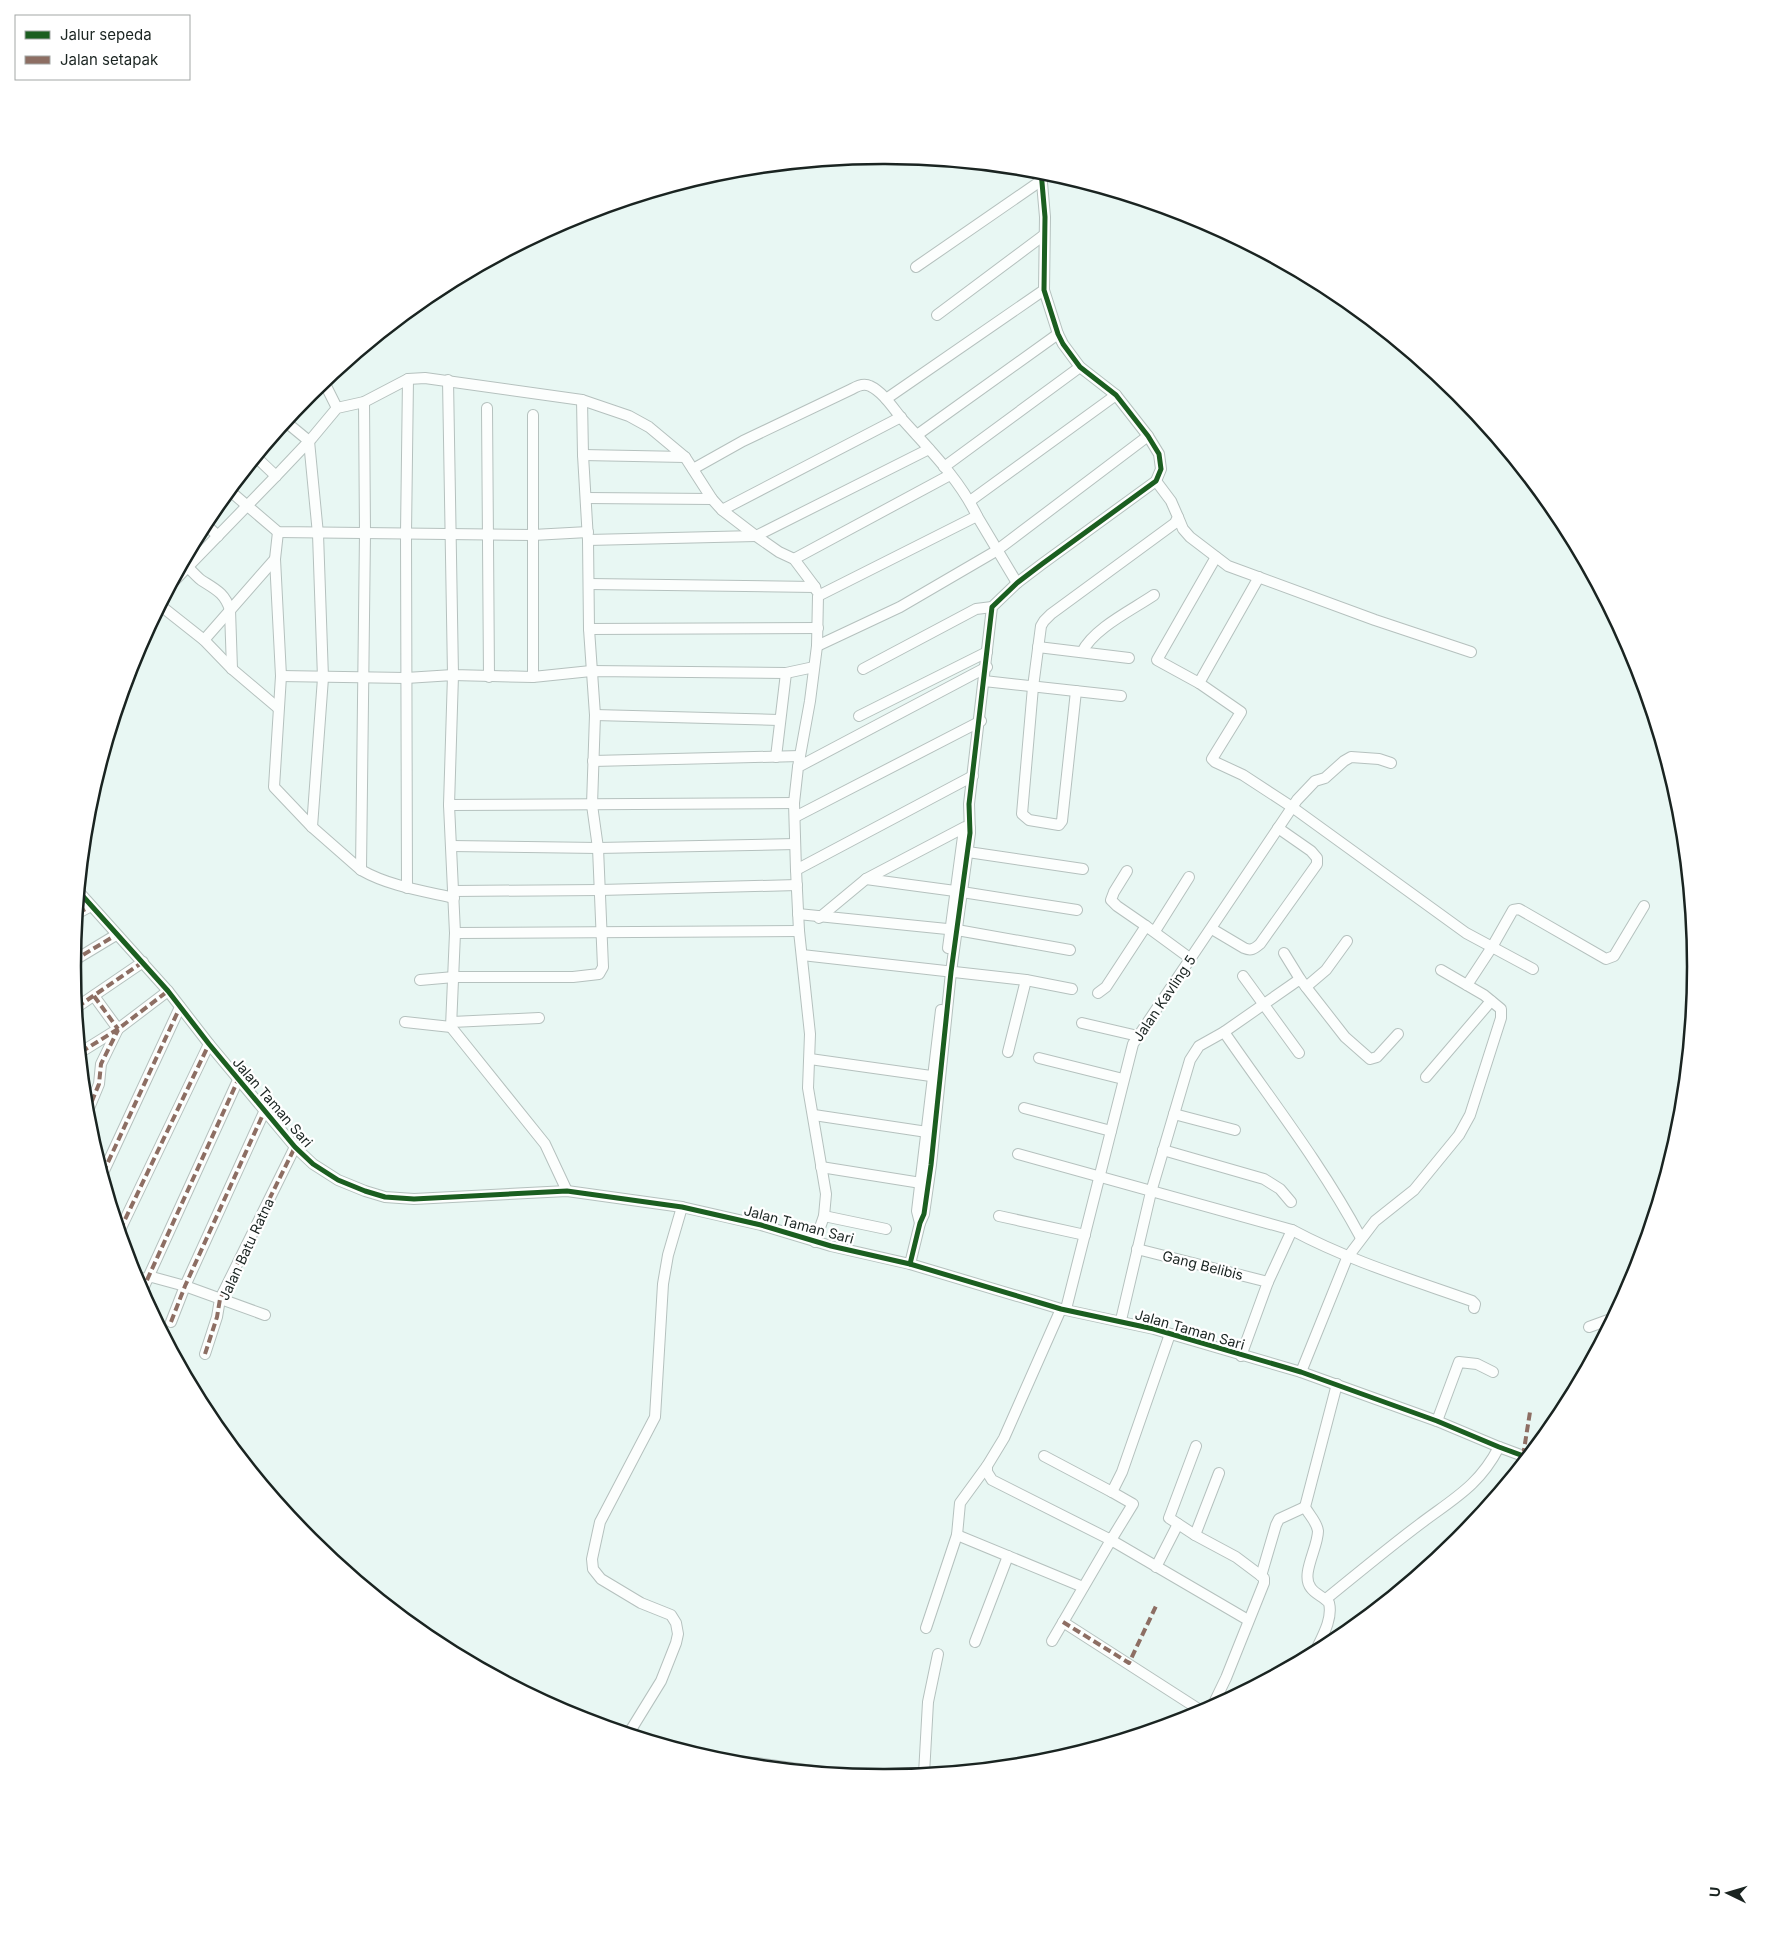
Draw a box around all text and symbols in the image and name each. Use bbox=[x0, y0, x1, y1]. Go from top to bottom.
legend bbox=[15, 15, 190, 80]
text: Jalur sepeda bbox=[60, 25, 152, 44]
text: Jalan setapak bbox=[60, 50, 159, 69]
street label: Jalan Kavling 5 bbox=[1129, 952, 1199, 1044]
street label: Jalan Taman Sari bbox=[229, 1054, 317, 1150]
street label: Jalan Batu Ratna bbox=[215, 1195, 277, 1303]
street label: Jalan Taman Sari bbox=[742, 1201, 856, 1247]
street label: Gang Belibis bbox=[1161, 1247, 1245, 1283]
street label: Jalan Taman Sari bbox=[1133, 1305, 1247, 1353]
north arrow bbox=[1703, 1868, 1753, 1918]
text: U bbox=[1706, 1886, 1723, 1898]

